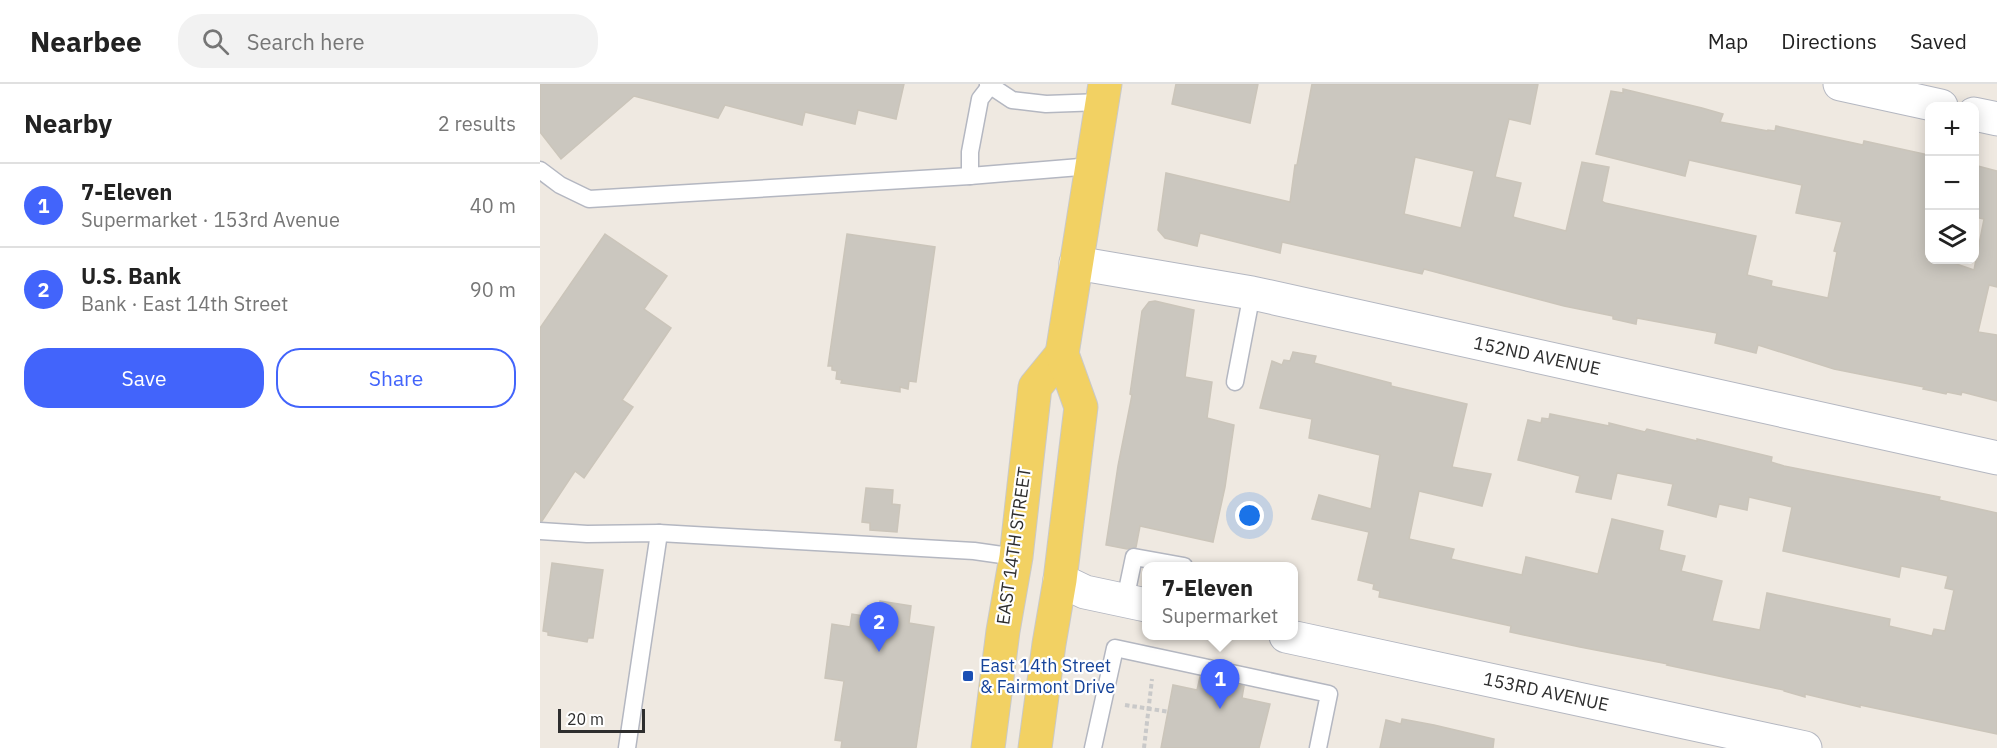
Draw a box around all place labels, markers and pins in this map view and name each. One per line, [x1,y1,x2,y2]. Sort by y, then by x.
pin: 2 [860,602,898,652]
place label: East 14th Street & Fairmont Drive [980,654,1115,698]
pin: 1 [1200,660,1240,709]
marker: East 14th Street & Fairmont Drive [961,669,975,683]

